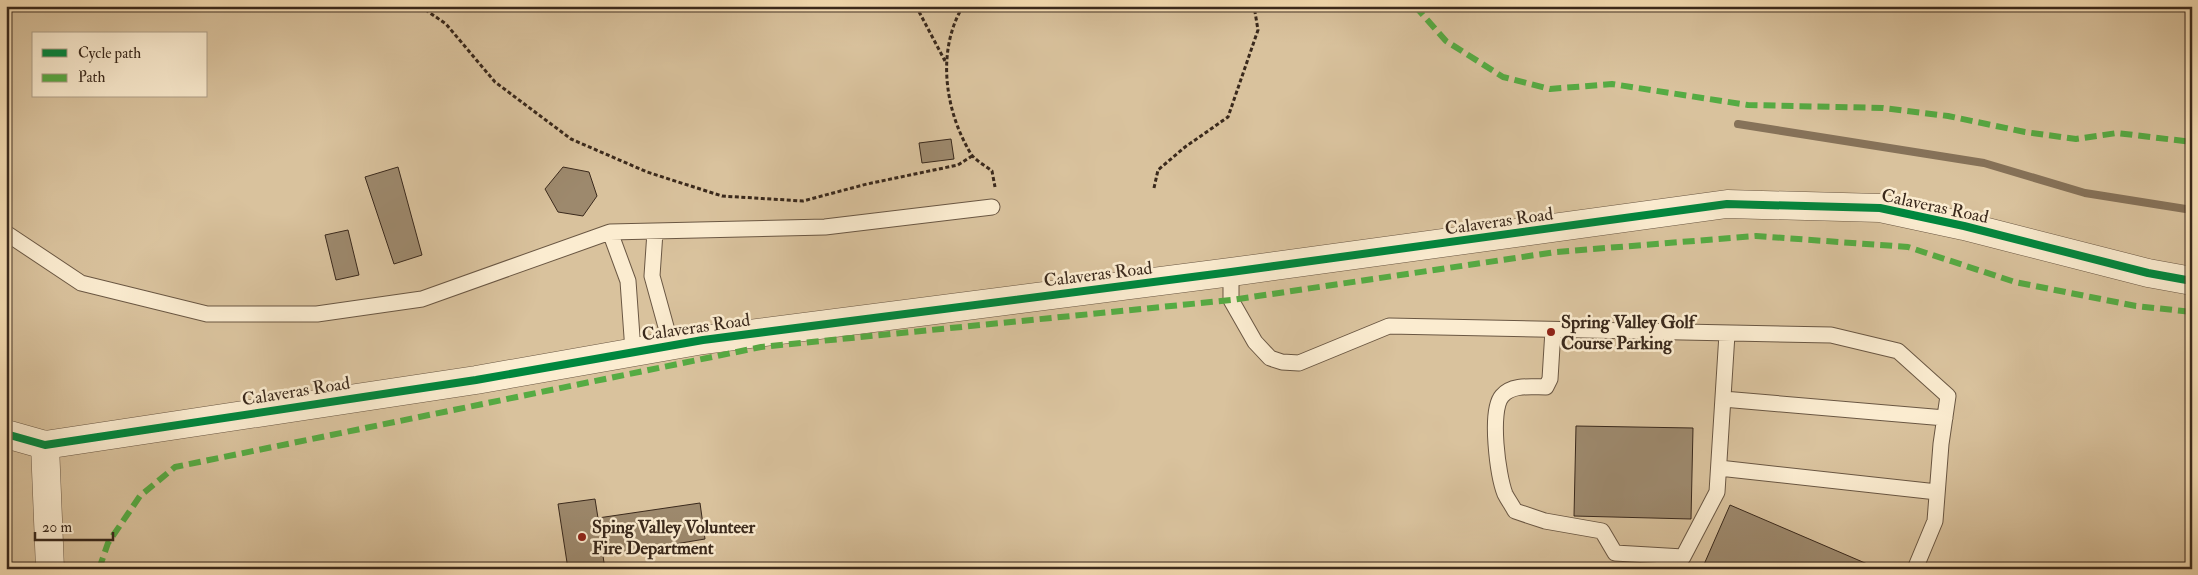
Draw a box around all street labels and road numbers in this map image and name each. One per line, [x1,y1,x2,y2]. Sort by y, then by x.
street label: Calaveras Road [1879,184,1991,229]
street label: Calaveras Road [1443,202,1555,240]
street label: Calaveras Road [1043,256,1154,293]
street label: Calaveras Road [640,308,752,346]
street label: Calaveras Road [240,372,352,411]

